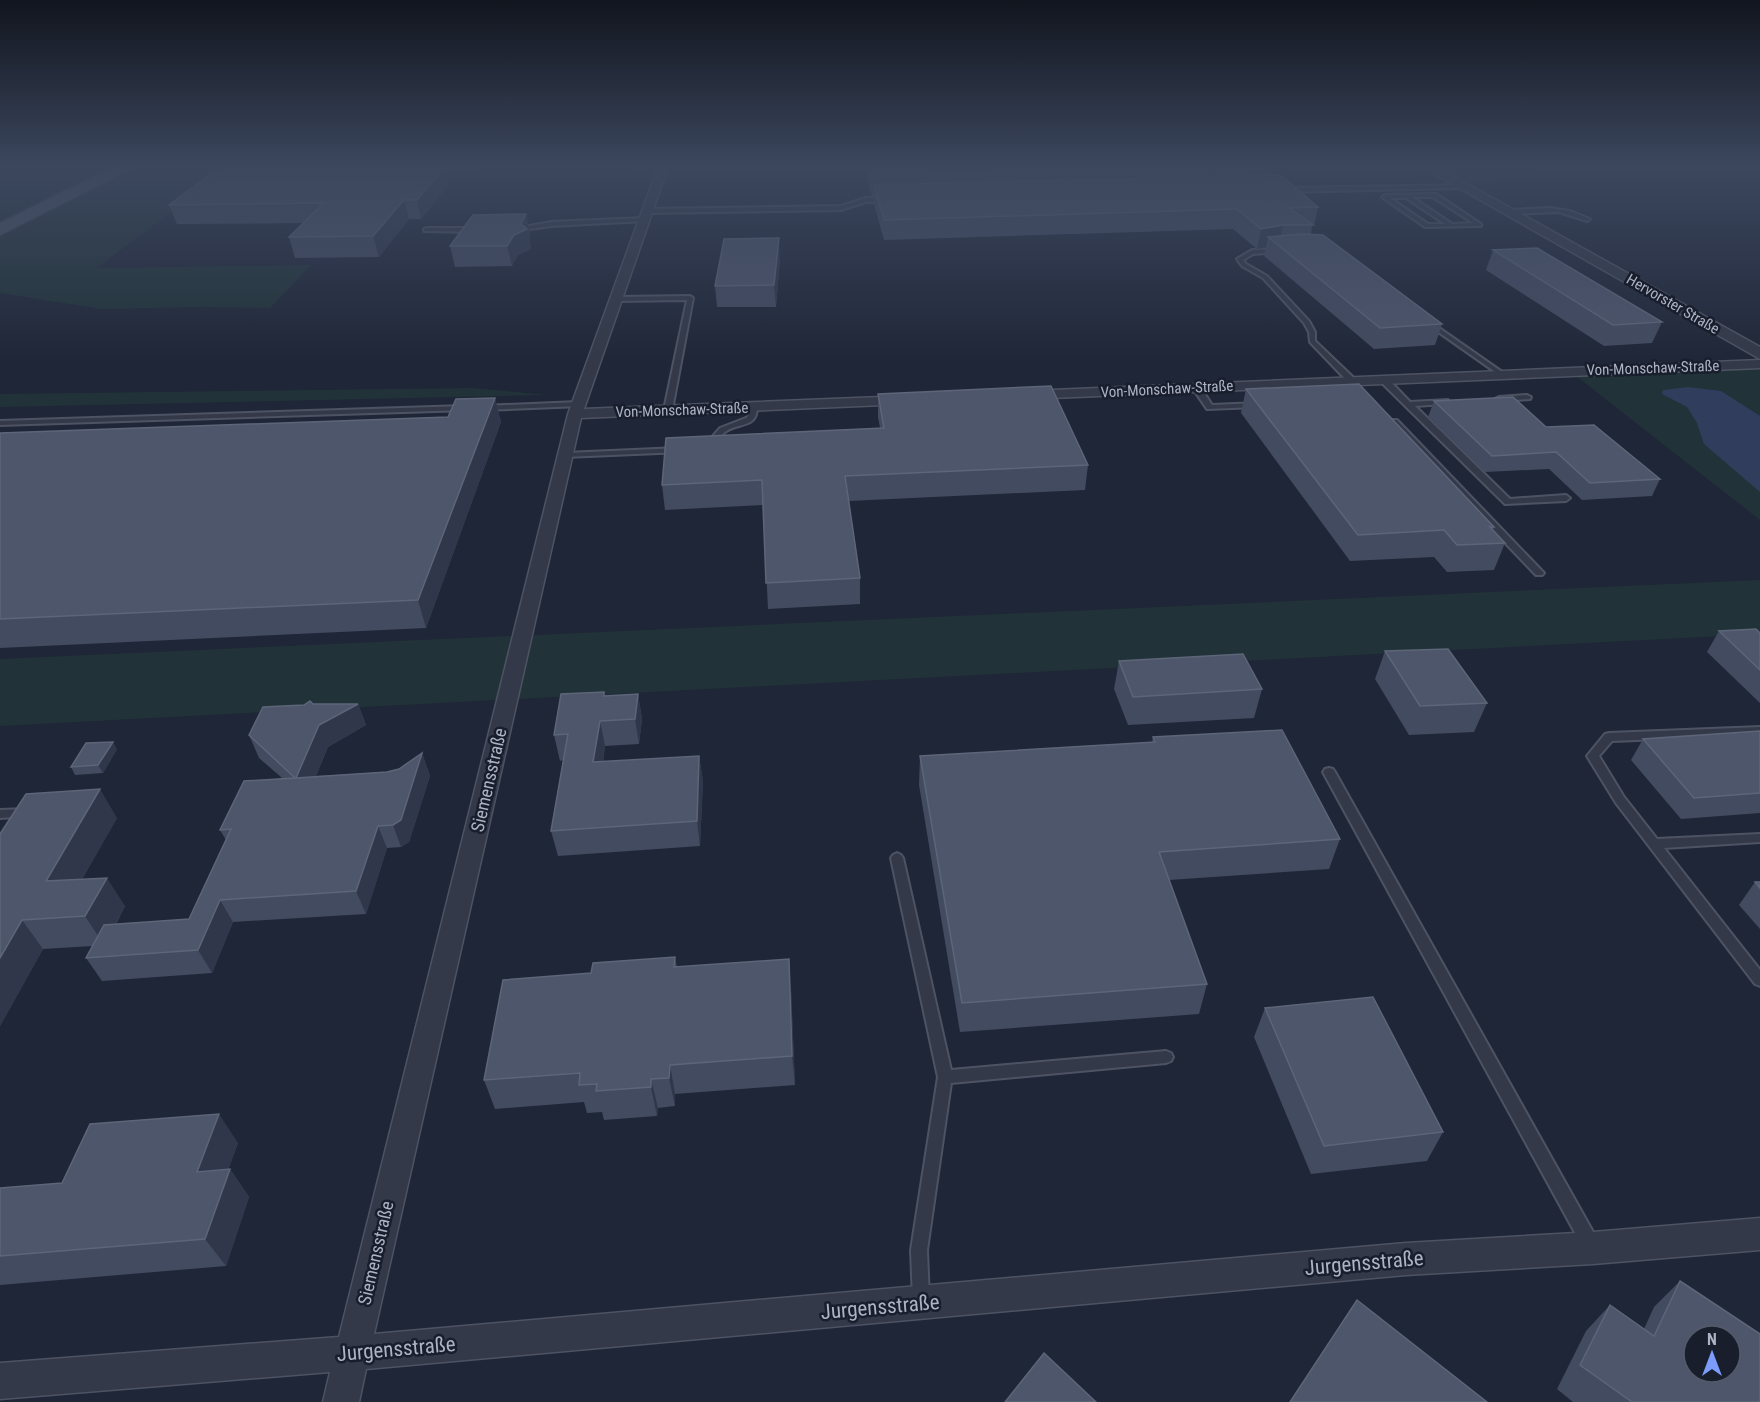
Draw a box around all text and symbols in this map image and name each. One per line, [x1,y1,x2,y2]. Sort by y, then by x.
street label: Hervorster Straße [1623,270,1723,338]
street label: Von-Monschaw-Straße [1586,357,1720,379]
street label: Von-Monschaw-Straße [1100,377,1234,401]
street label: Von-Monschaw-Straße [615,399,749,421]
street label: Siemensstraße [466,726,511,834]
street label: Siemensstraße [353,1199,398,1307]
street label: Jurgensstraße [1304,1246,1425,1280]
street label: Jurgensstraße [820,1290,941,1324]
north arrow [1682,1324,1742,1384]
text: N [1707,1330,1717,1349]
street label: Jurgensstraße [336,1332,457,1366]

